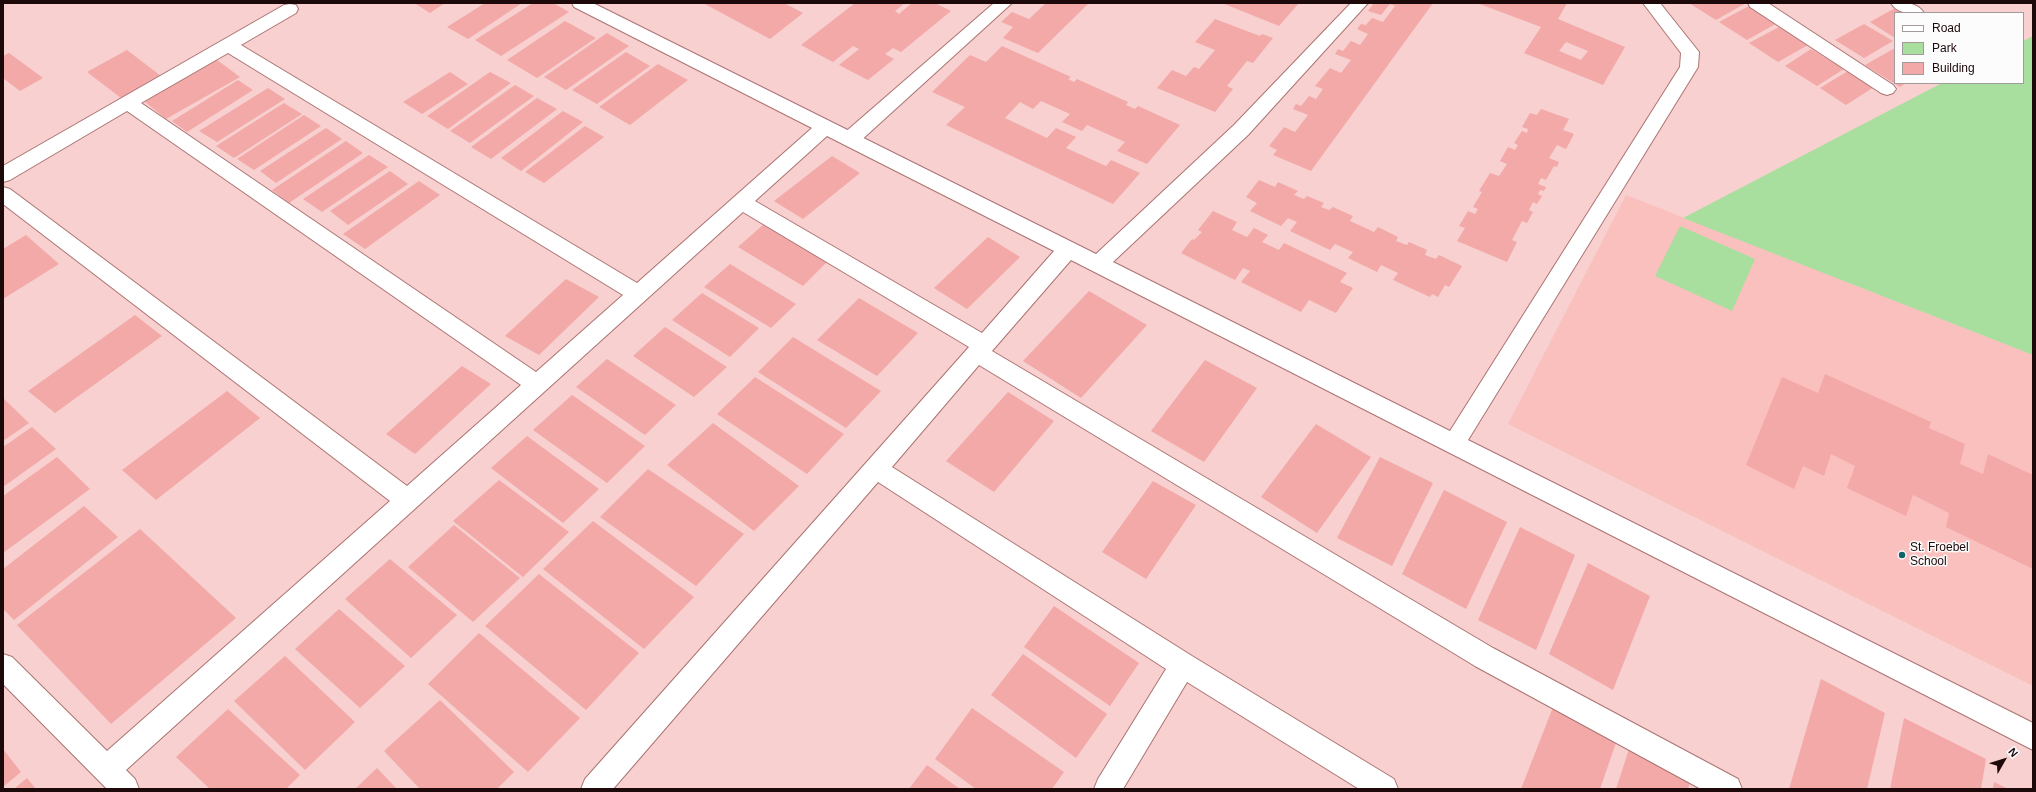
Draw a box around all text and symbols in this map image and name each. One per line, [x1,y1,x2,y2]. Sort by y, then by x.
legend [1894,12,2024,84]
text: Road [1932,21,1961,35]
text: Park [1932,41,1957,55]
text: Building [1932,61,1975,75]
place label: St. Froebel School [1910,541,1969,569]
marker: St. Froebel School [1897,550,1907,560]
north arrow [1984,740,2024,780]
text: N [2006,746,2020,759]

